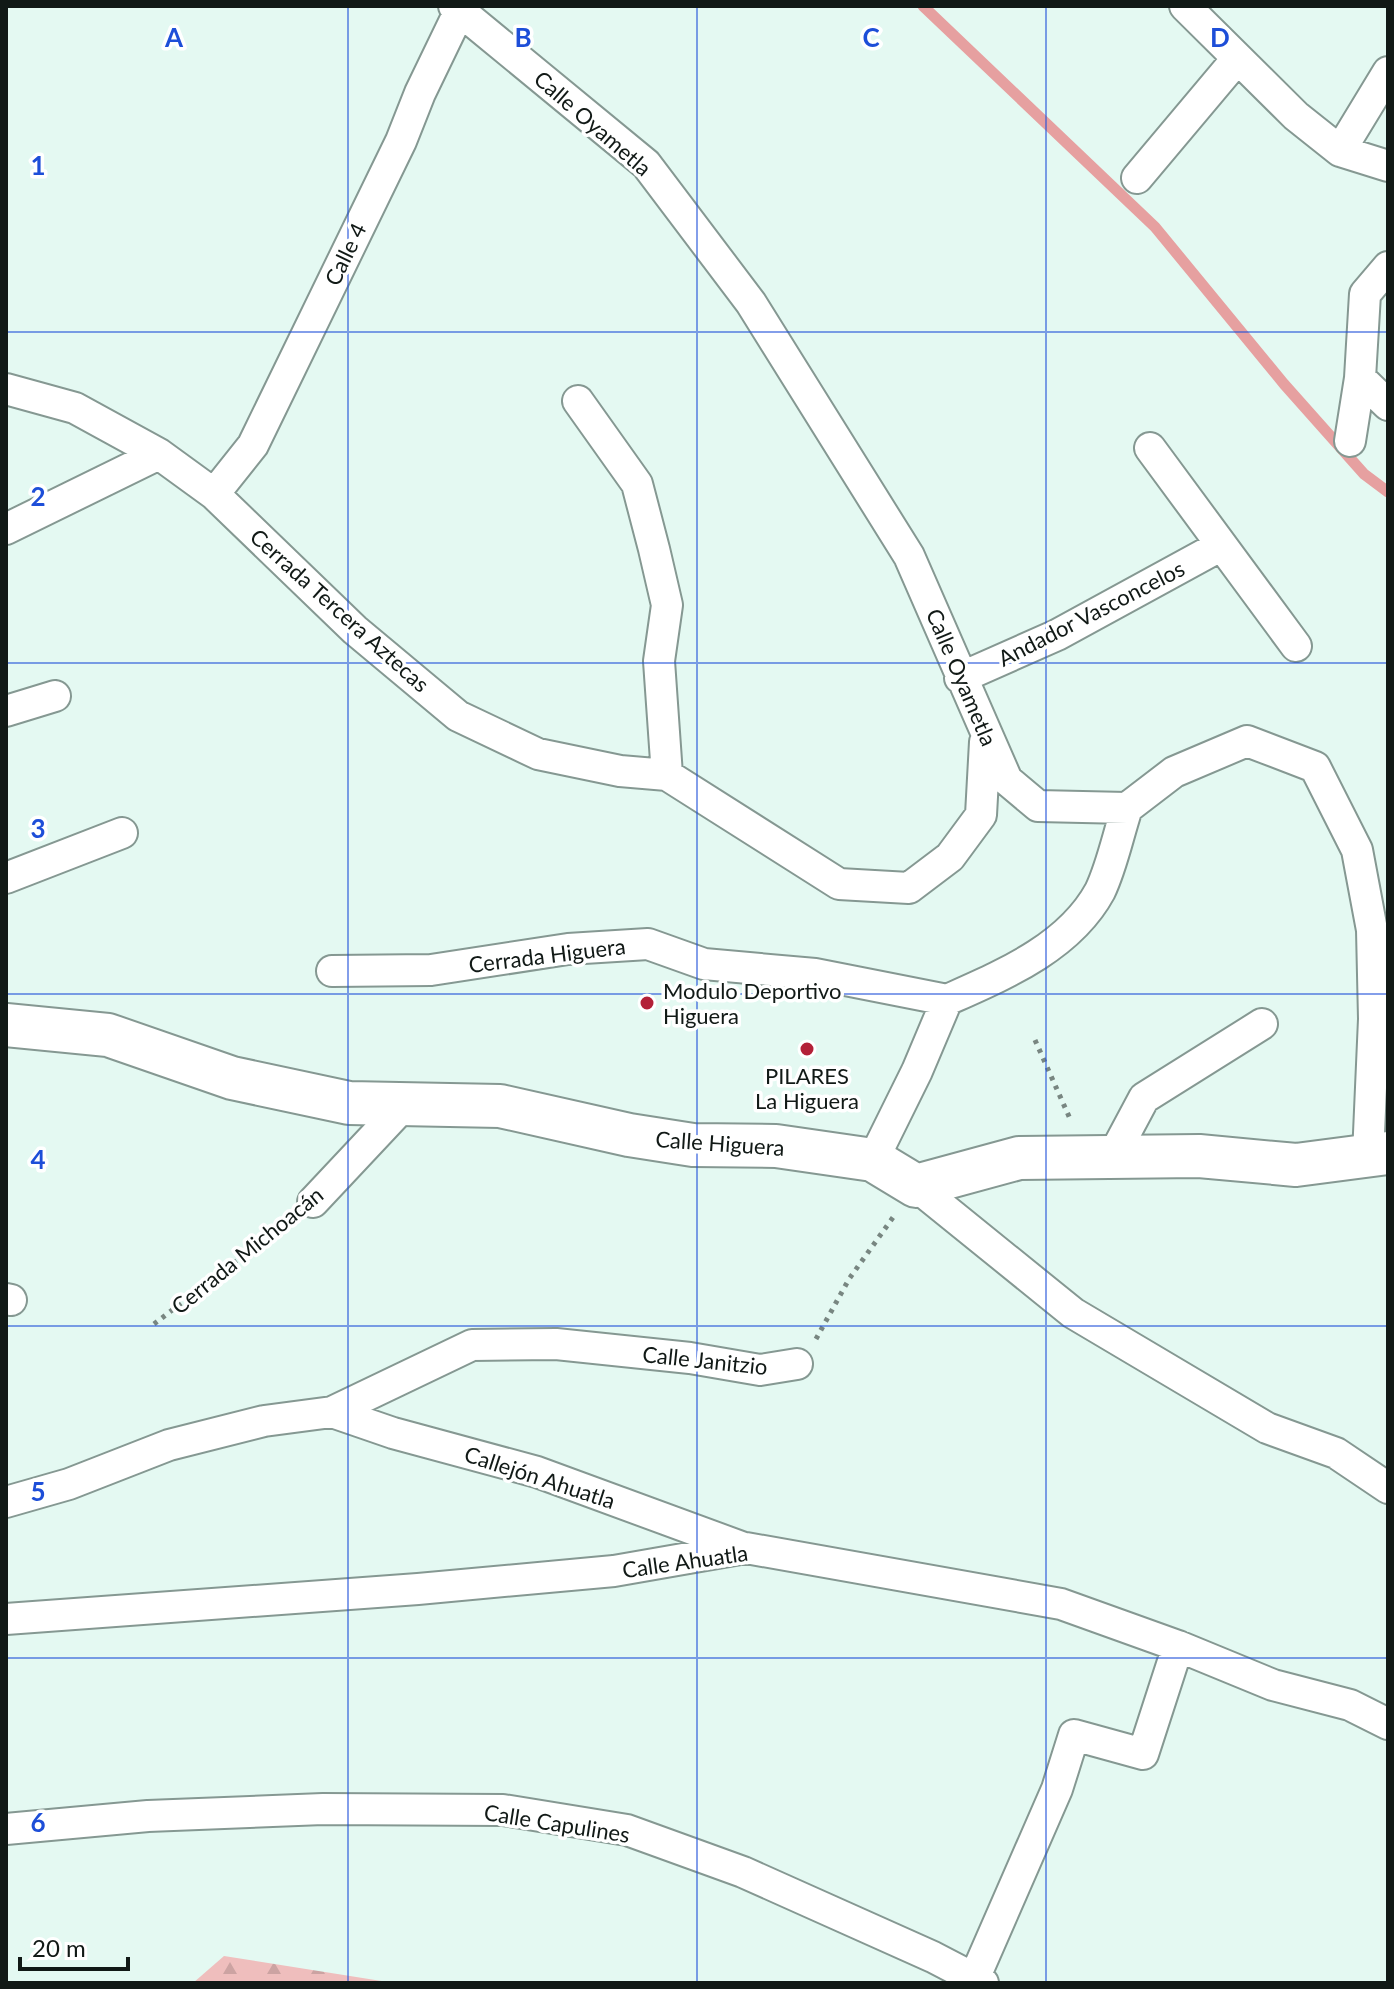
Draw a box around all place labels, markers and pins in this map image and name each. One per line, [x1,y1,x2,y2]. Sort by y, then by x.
place label: Modulo Deportivo Higuera [663,977,842,1029]
marker: Modulo Deportivo Higuera [638,994,656,1012]
marker: PILARES La Higuera [798,1040,816,1058]
place label: PILARES La Higuera [755,1062,859,1114]

